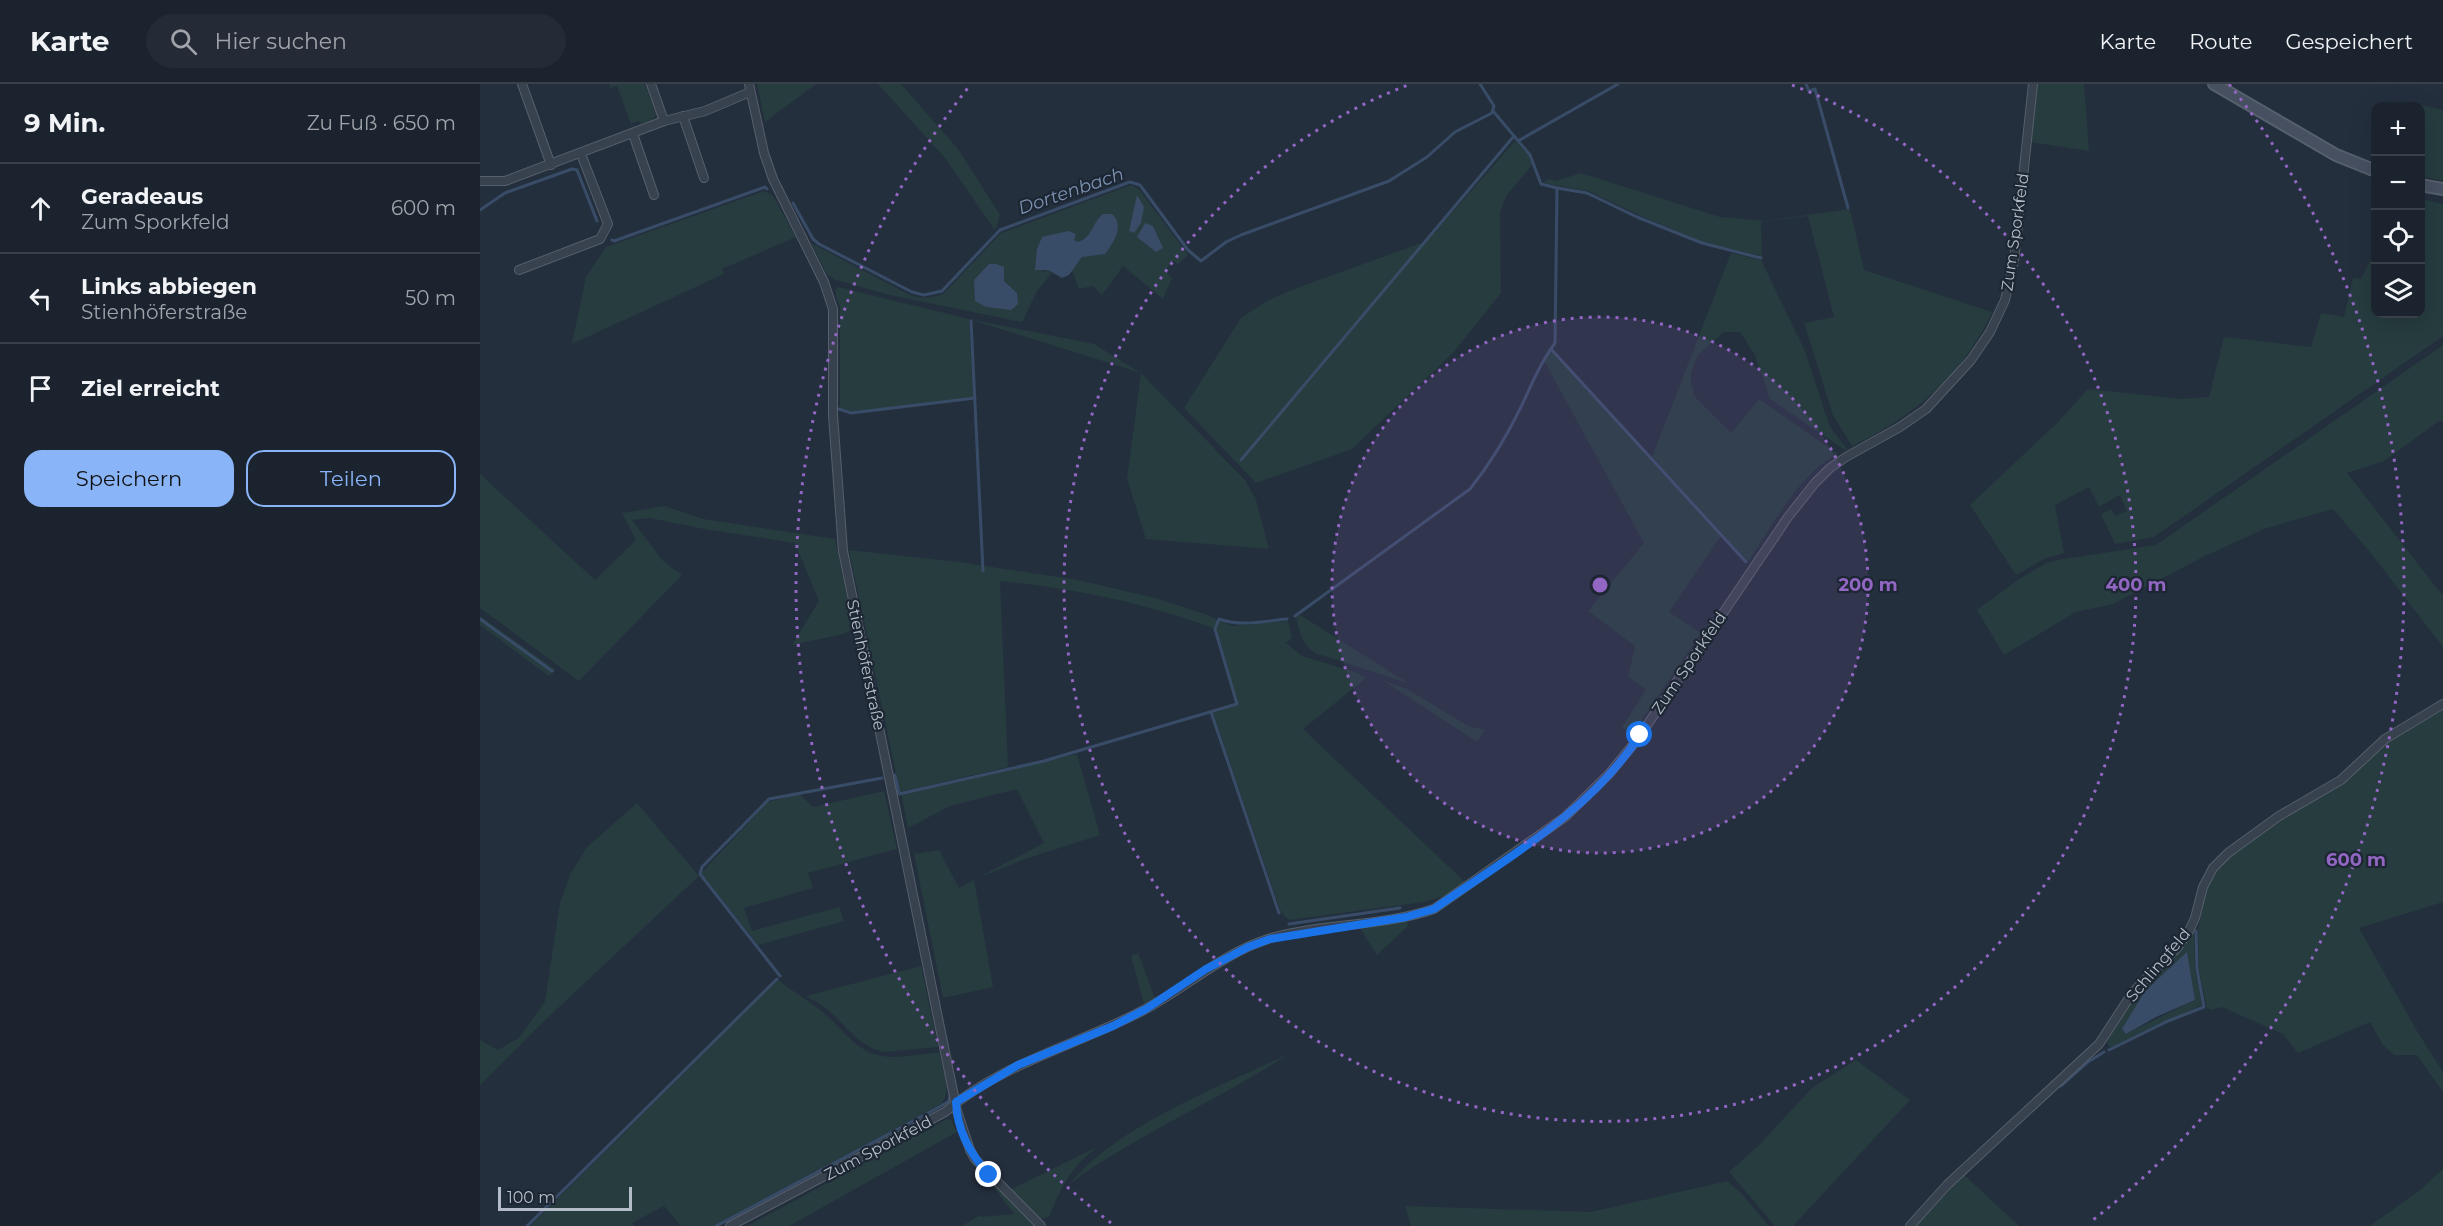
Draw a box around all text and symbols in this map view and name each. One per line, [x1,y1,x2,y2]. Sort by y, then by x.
search box [146,14,566,68]
text: Karte [30,24,110,58]
icon: search [167,25,200,58]
text: Hier suchen [215,28,347,55]
text: Karte [2100,29,2156,54]
text: Route [2189,29,2252,54]
text: Gespeichert [2285,29,2413,54]
map controls [2371,102,2425,318]
button: + [2371,102,2425,156]
text: 9 Min. [24,107,105,139]
text: Zu Fuß · 650 m [307,111,456,135]
button: − [2371,156,2425,210]
water label: Dortenbach [1015,163,1127,219]
street label: Zum Sporkfeld [1997,172,2033,292]
text: Geradeaus [81,183,203,210]
icon: ahead [24,192,57,225]
text: 600 m [391,196,456,220]
text: Zum Sporkfeld [81,210,230,234]
button: locate [2371,210,2425,264]
button: layers [2371,264,2425,318]
text: Links abbiegen [81,273,257,300]
icon: left [24,282,57,315]
text: 50 m [405,286,456,310]
text: Stienhöferstraße [81,300,247,324]
icon: arrive [24,372,57,405]
text: Ziel erreicht [81,375,220,402]
button: Speichern [24,450,234,507]
button: Teilen [246,450,456,507]
text: 200 m [1838,574,1898,596]
text: 400 m [2106,574,2166,596]
centre of rings [1590,575,1610,595]
street label: Stienhöferstraße [843,598,889,732]
street label: Zum Sporkfeld [1648,608,1730,718]
route start [1626,721,1652,747]
text: 600 m [2326,849,2386,871]
street label: Schlingfeld [2122,924,2194,1006]
street label: Zum Sporkfeld [821,1112,935,1184]
route end [975,1161,1001,1187]
scale bar [498,1184,632,1212]
text: 100 m [507,1188,555,1207]

